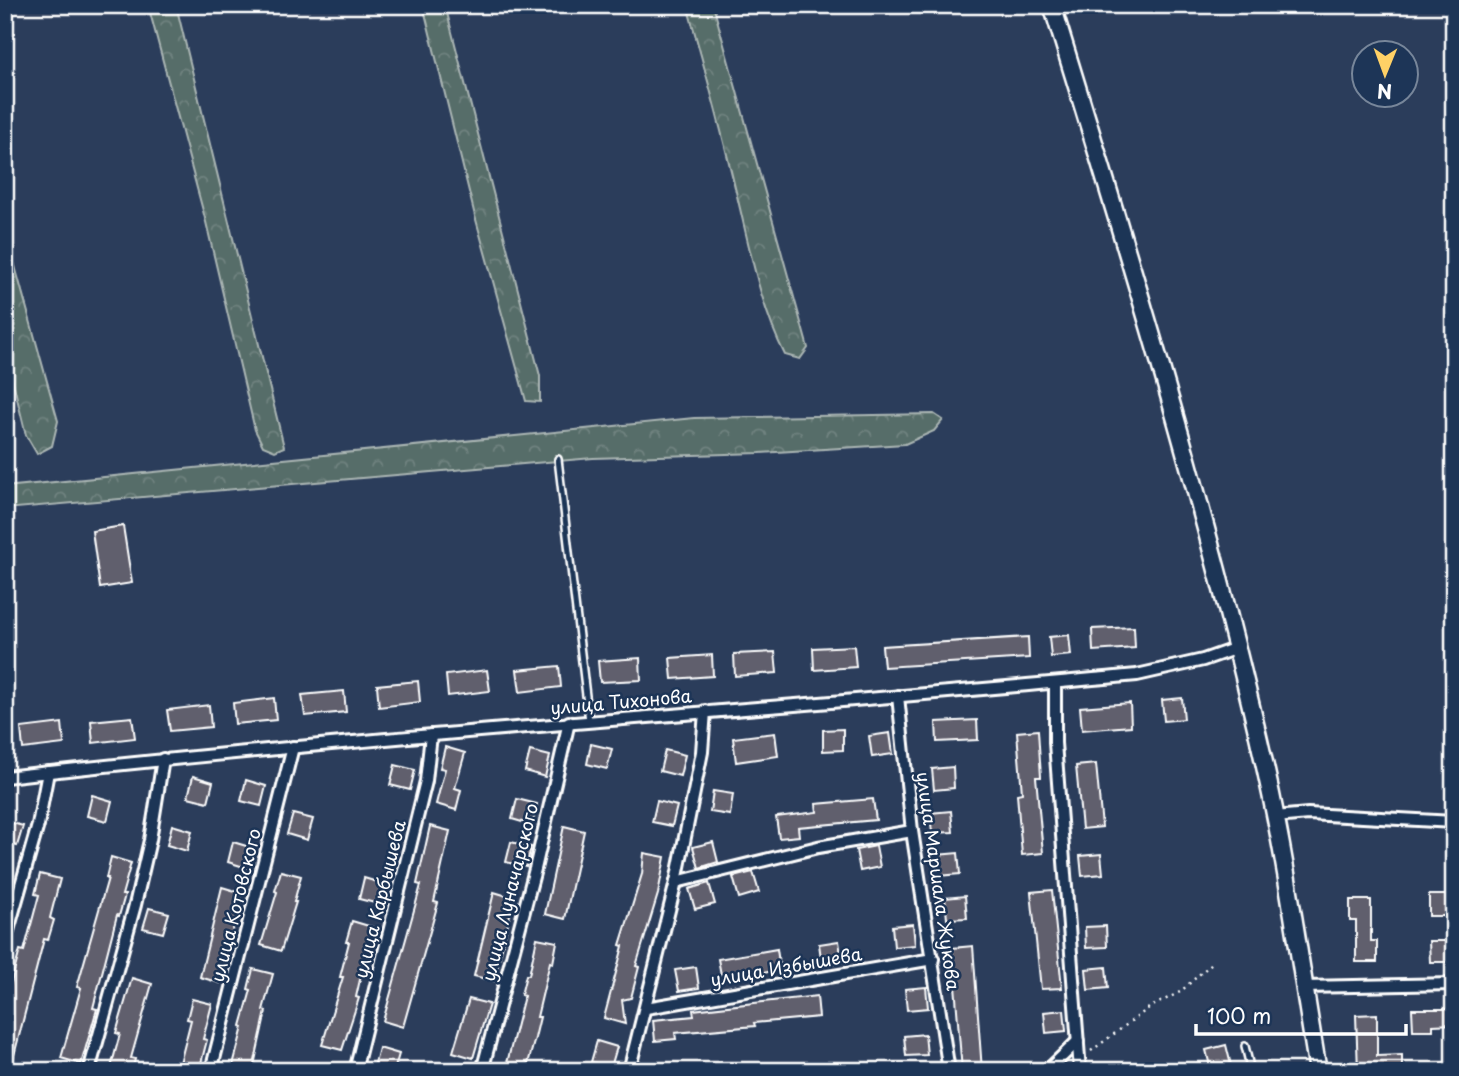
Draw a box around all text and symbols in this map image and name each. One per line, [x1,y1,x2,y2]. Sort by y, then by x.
north arrow [1350,38,1420,108]
text: N [1377,78,1392,106]
street label: улица Тихонова [549,681,694,721]
street label: улица Маршала Жукова [910,770,968,993]
street label: улица Луначарского [474,800,544,984]
street label: улица Карбышева [346,816,412,981]
street label: улица Котовского [203,825,267,985]
street label: улица Избышева [708,939,865,993]
scale bar [1196,992,1406,1036]
text: 100 m [1207,999,1271,1031]

